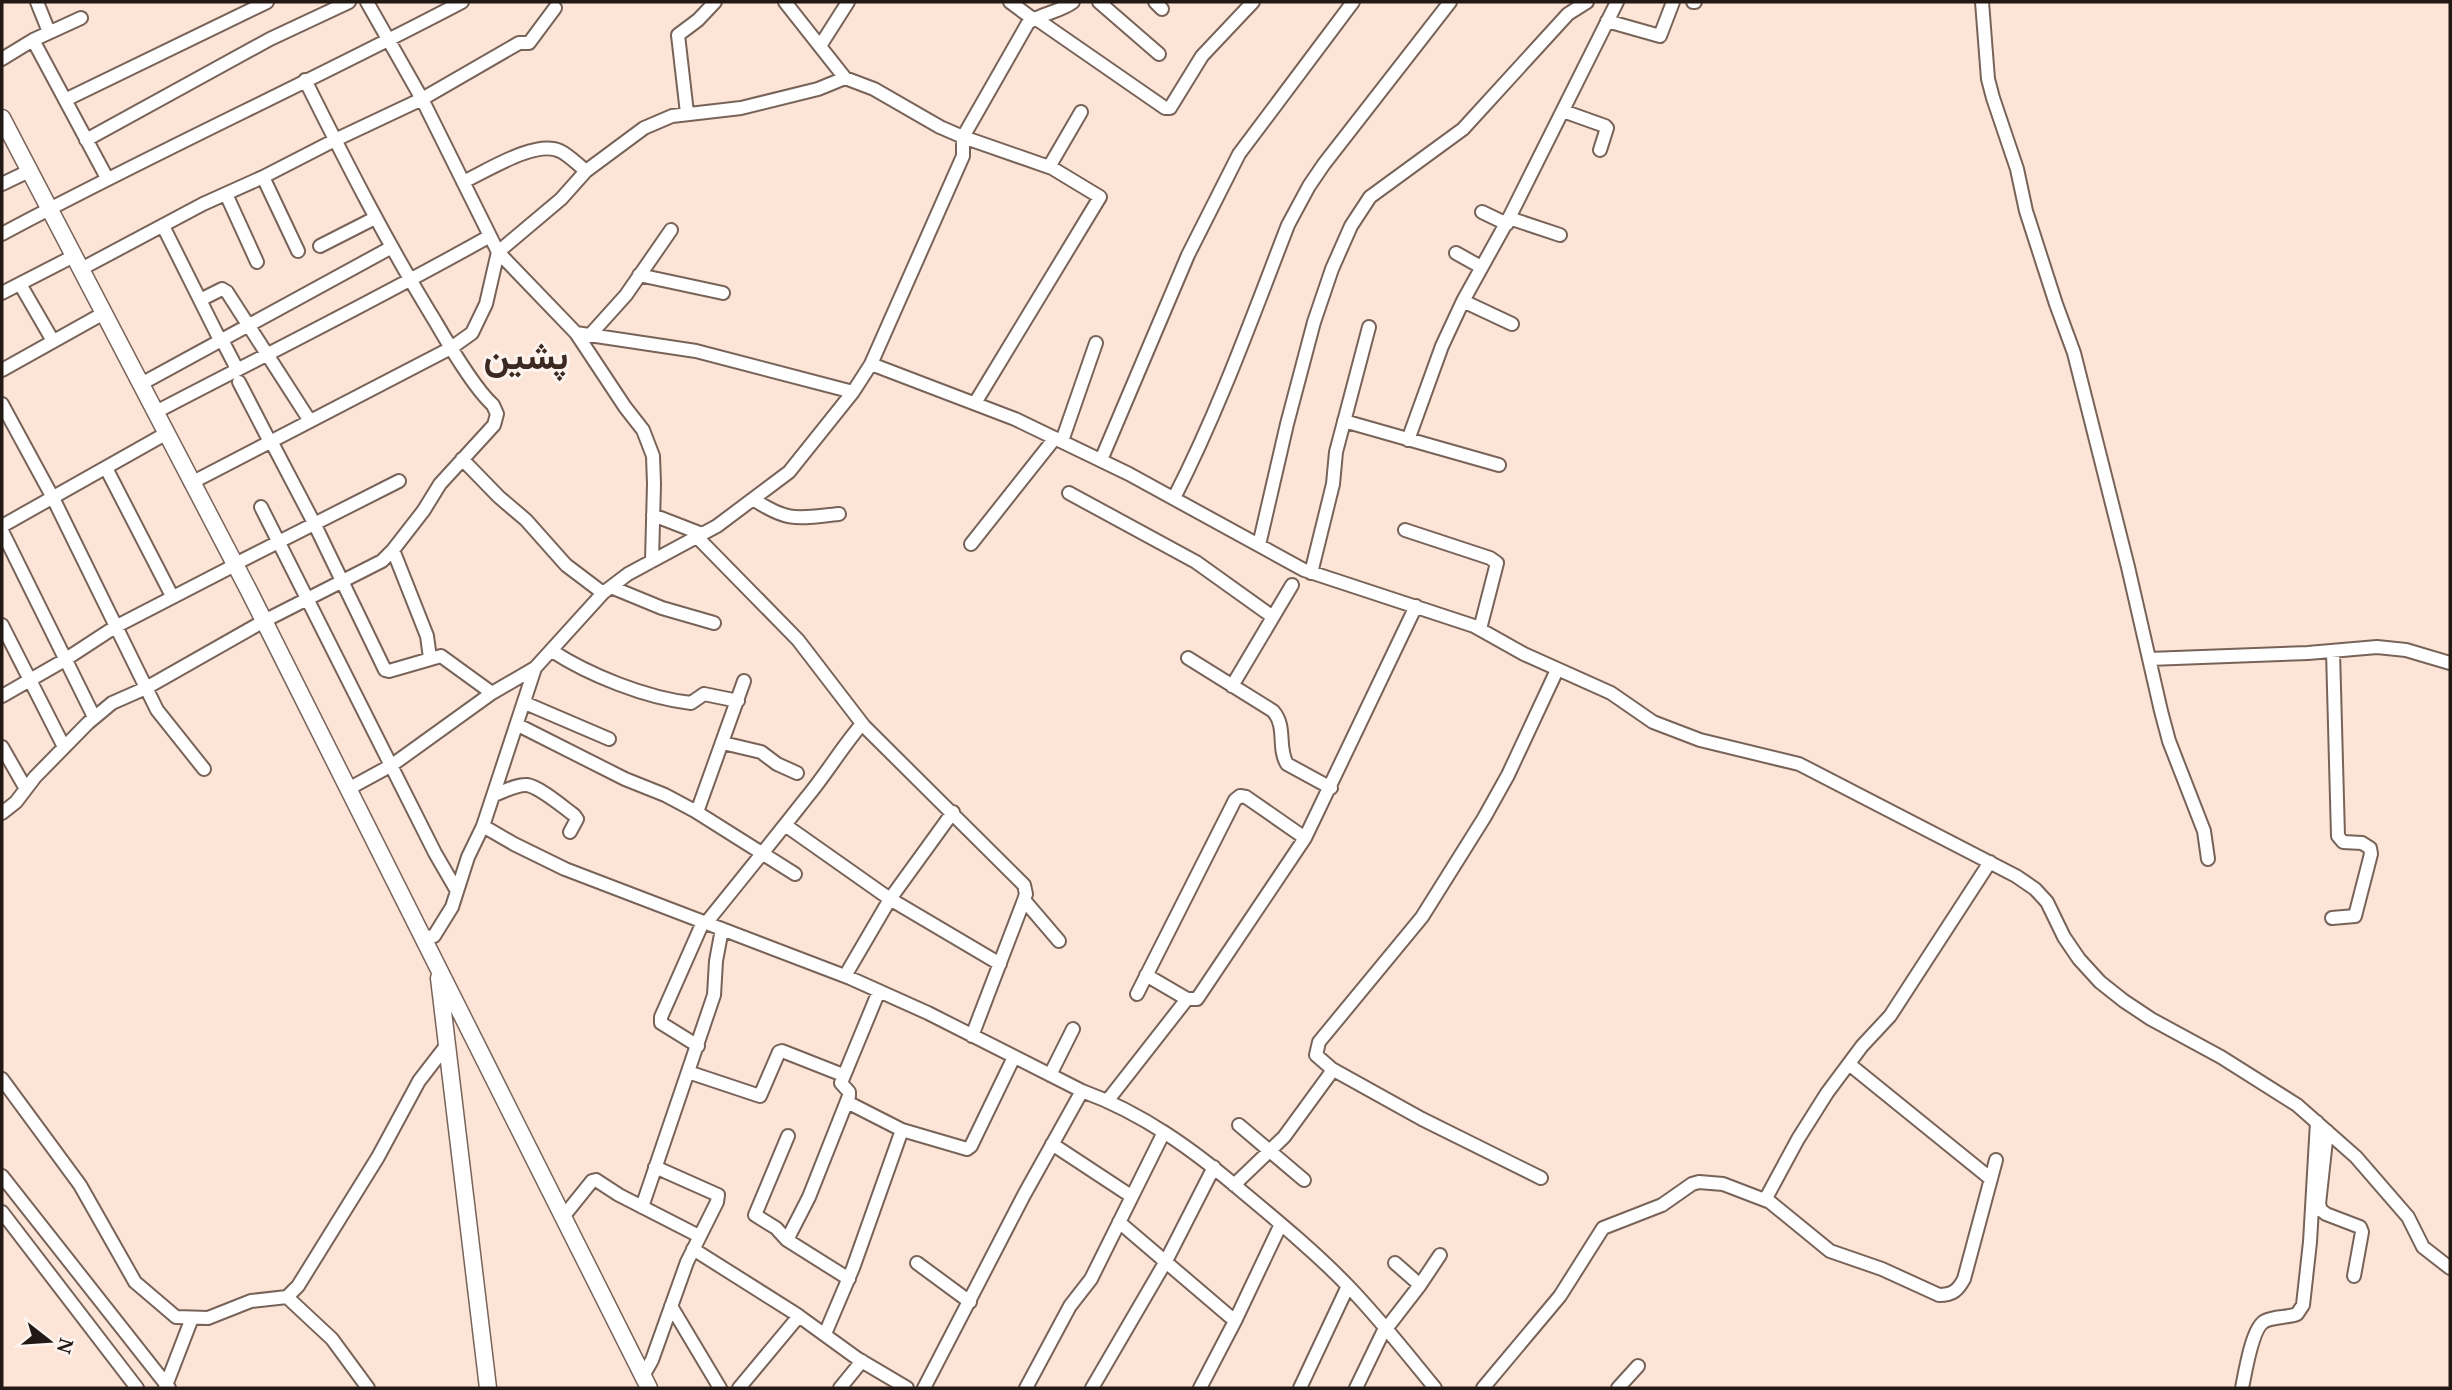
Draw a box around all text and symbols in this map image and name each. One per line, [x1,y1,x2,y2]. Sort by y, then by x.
district label: پشین [484,329,568,382]
north arrow [14,1306,84,1376]
text: N [51,1335,80,1357]

